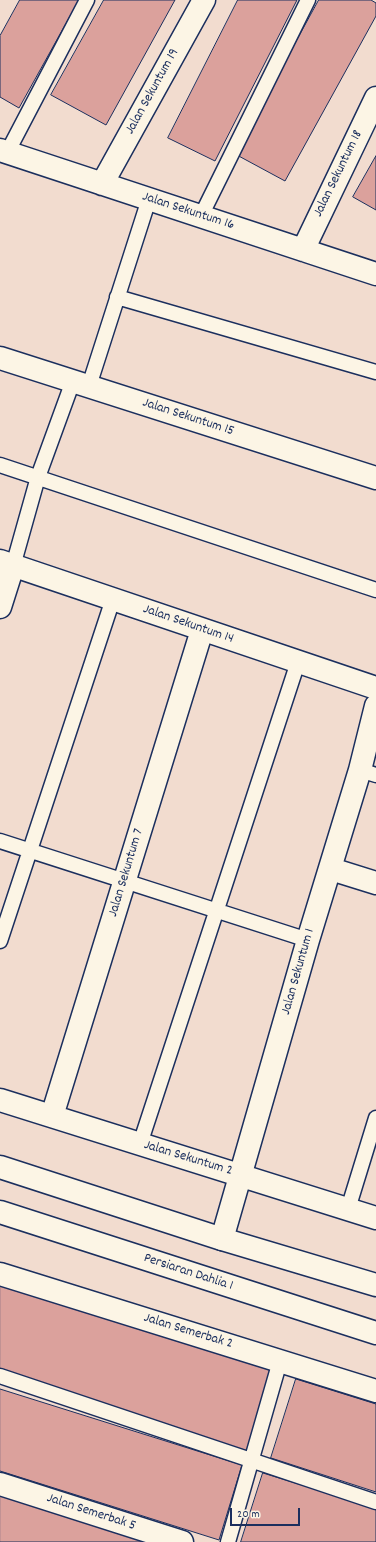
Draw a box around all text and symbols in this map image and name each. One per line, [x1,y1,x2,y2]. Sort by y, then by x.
street label: Jalan Sekuntum 19 [123,46,183,138]
street label: Jalan Sekuntum 18 [311,128,367,220]
street label: Jalan Sekuntum 16 [140,189,236,235]
street label: Jalan Sekuntum 15 [140,395,236,441]
street label: Jalan Sekuntum 14 [140,602,236,648]
street label: Jalan Sekuntum 7 [106,827,148,919]
street label: Jalan Sekuntum 1 [279,927,319,1017]
street label: Jalan Sekuntum 2 [142,1138,234,1180]
street label: Persiaran Dahlia 1 [141,1251,235,1295]
street label: Jalan Semerbak 2 [141,1310,235,1354]
street label: Jalan Semerbak 5 [44,1491,138,1535]
scale bar [232,1500,302,1526]
text: 20 m [237,1506,260,1523]

